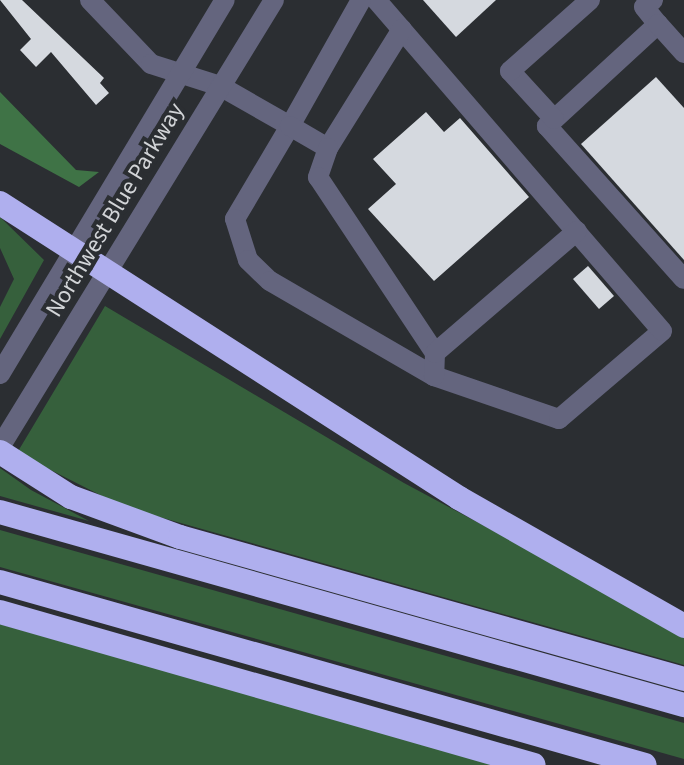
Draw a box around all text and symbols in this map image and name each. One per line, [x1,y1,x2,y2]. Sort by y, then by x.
street label: Northwest Blue Parkway [40,98,190,322]

